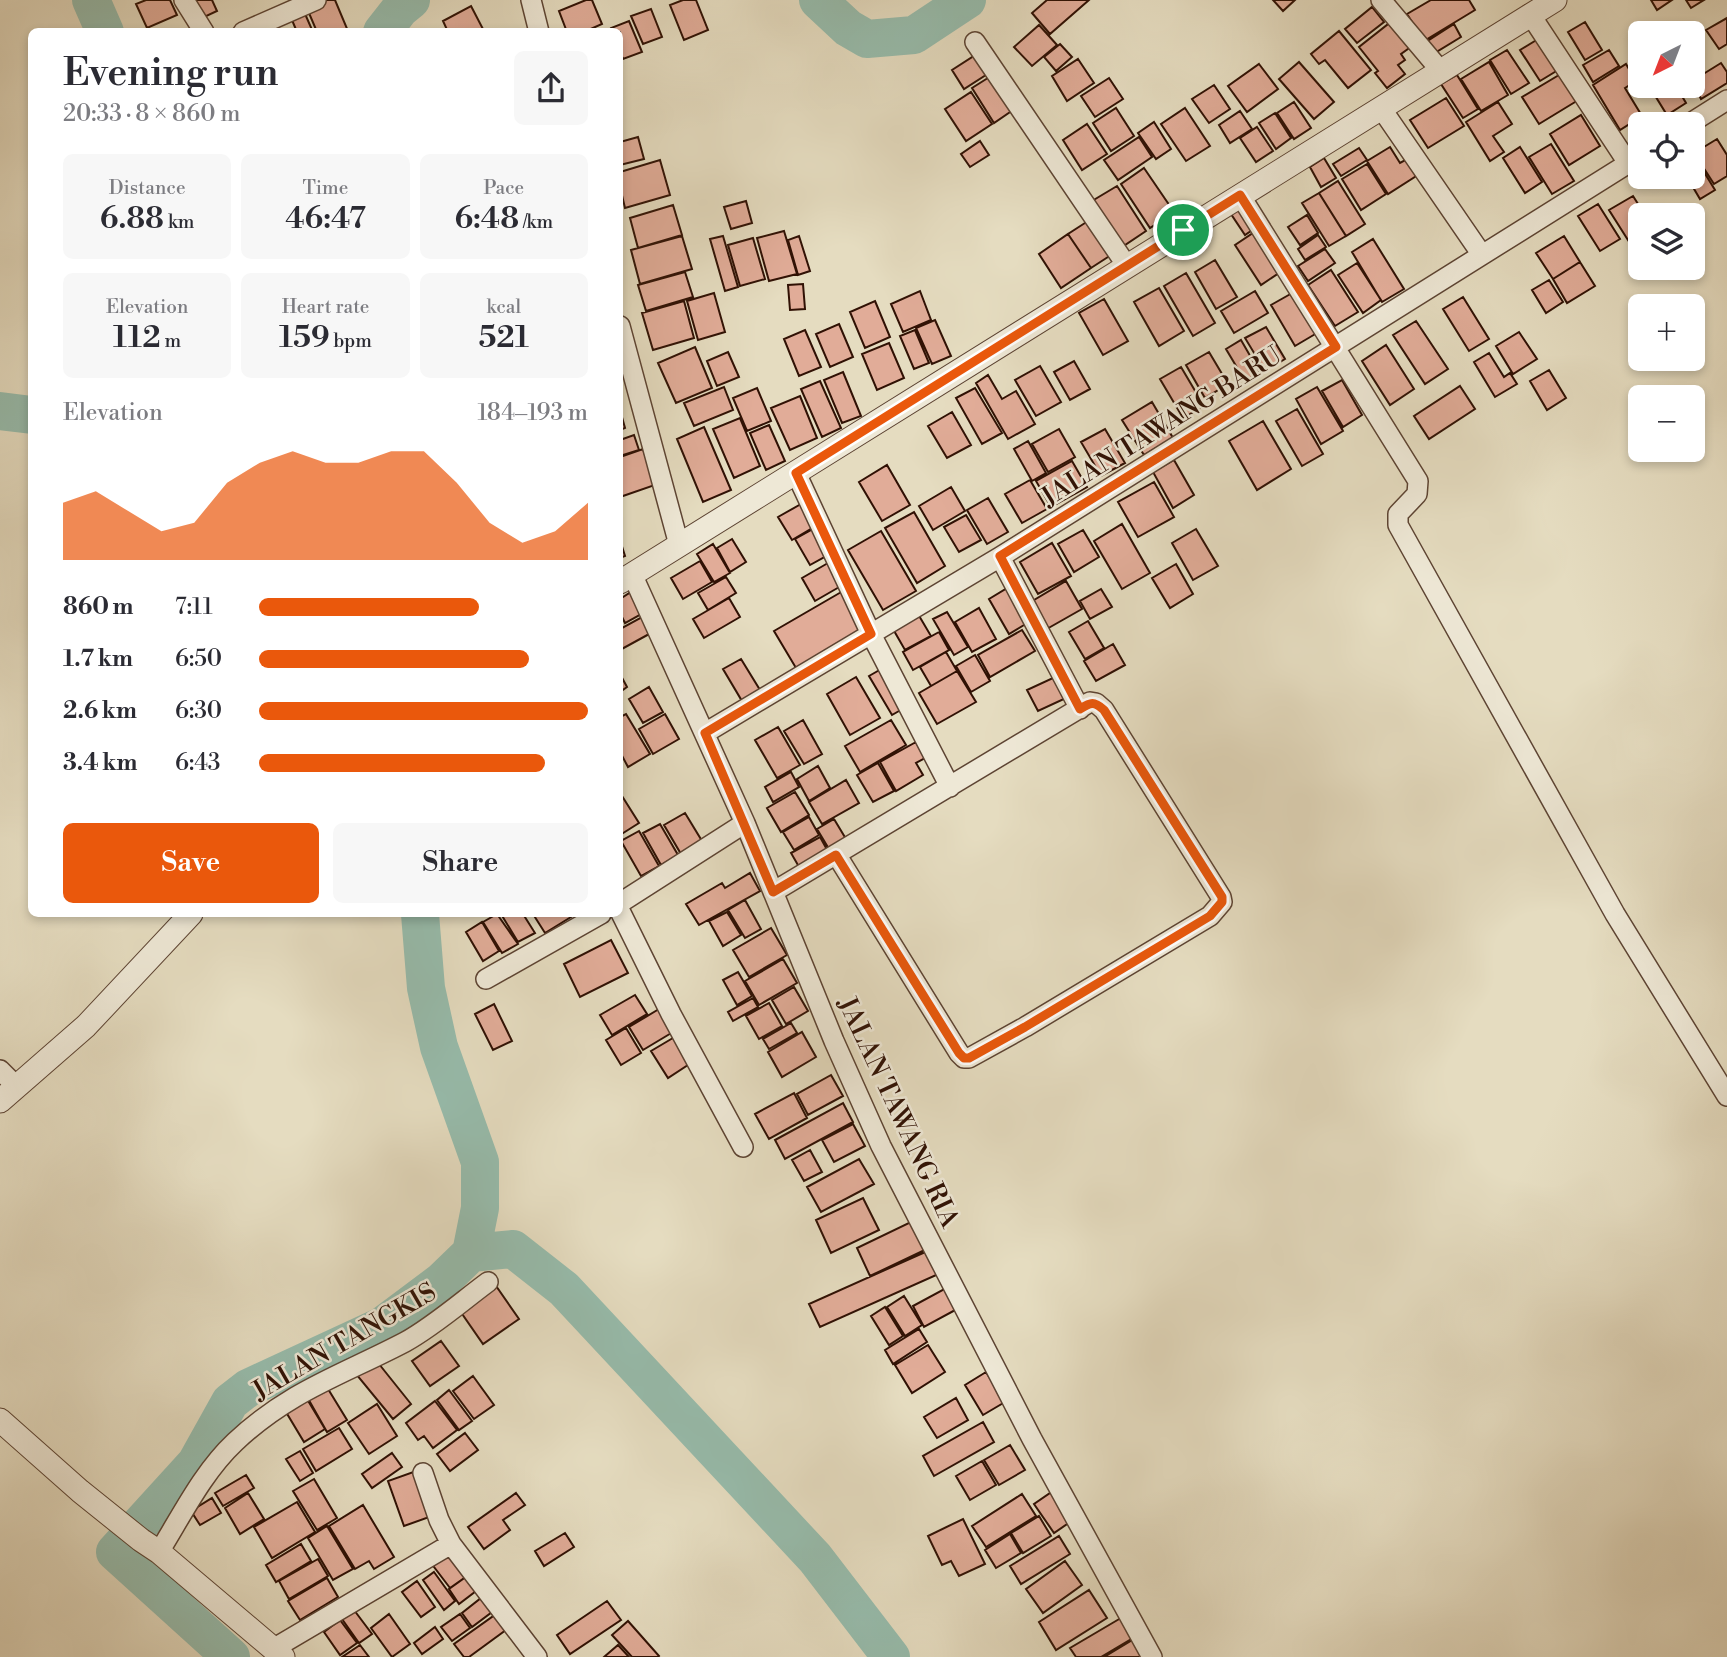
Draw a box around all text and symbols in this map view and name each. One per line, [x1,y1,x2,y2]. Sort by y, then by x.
north arrow [1628,21,1704,98]
map controls [1628,21,1705,462]
text: Evening run [63,50,278,97]
button: share [514,51,588,125]
text: 20:33 · 8 × 860 m [63,100,240,128]
button: locate [1628,112,1705,189]
text: Distance [109,176,186,200]
text: Time [303,176,348,200]
text: Pace [483,176,524,200]
text: 6.88 [100,200,164,238]
text: 46:47 [285,200,366,238]
text: 6:48 [454,200,519,238]
pin [1153,200,1213,260]
button: layers [1628,203,1705,280]
text: km [164,210,194,234]
text: /km [519,210,553,234]
icon: arrive [1164,211,1202,249]
button: + [1628,294,1705,371]
text: Elevation [106,295,188,319]
text: Heart rate [282,295,369,319]
text: kcal [487,295,521,319]
text: 112 [113,319,161,357]
text: 159 [279,319,330,357]
text: 521 [479,319,529,357]
text: m [161,329,181,353]
text: bpm [330,329,372,353]
street label: JALAN TAWANG BARU [1035,340,1288,514]
button: − [1628,385,1705,462]
text: Elevation [63,399,163,427]
text: 184–193 m [477,399,588,427]
text: 860 m [63,593,133,621]
text: 7:11 [175,593,213,621]
text: 1.7 km [63,645,133,673]
text: 6:50 [175,645,222,673]
text: 2.6 km [63,697,137,725]
text: 6:30 [175,697,222,725]
text: 3.4 km [63,749,137,777]
text: 6:43 [175,749,221,777]
button: Save [63,823,319,903]
button: Share [333,823,588,903]
street label: JALAN TAWANG RIA [830,991,966,1234]
street label: JALAN TANGKIS [246,1276,442,1408]

